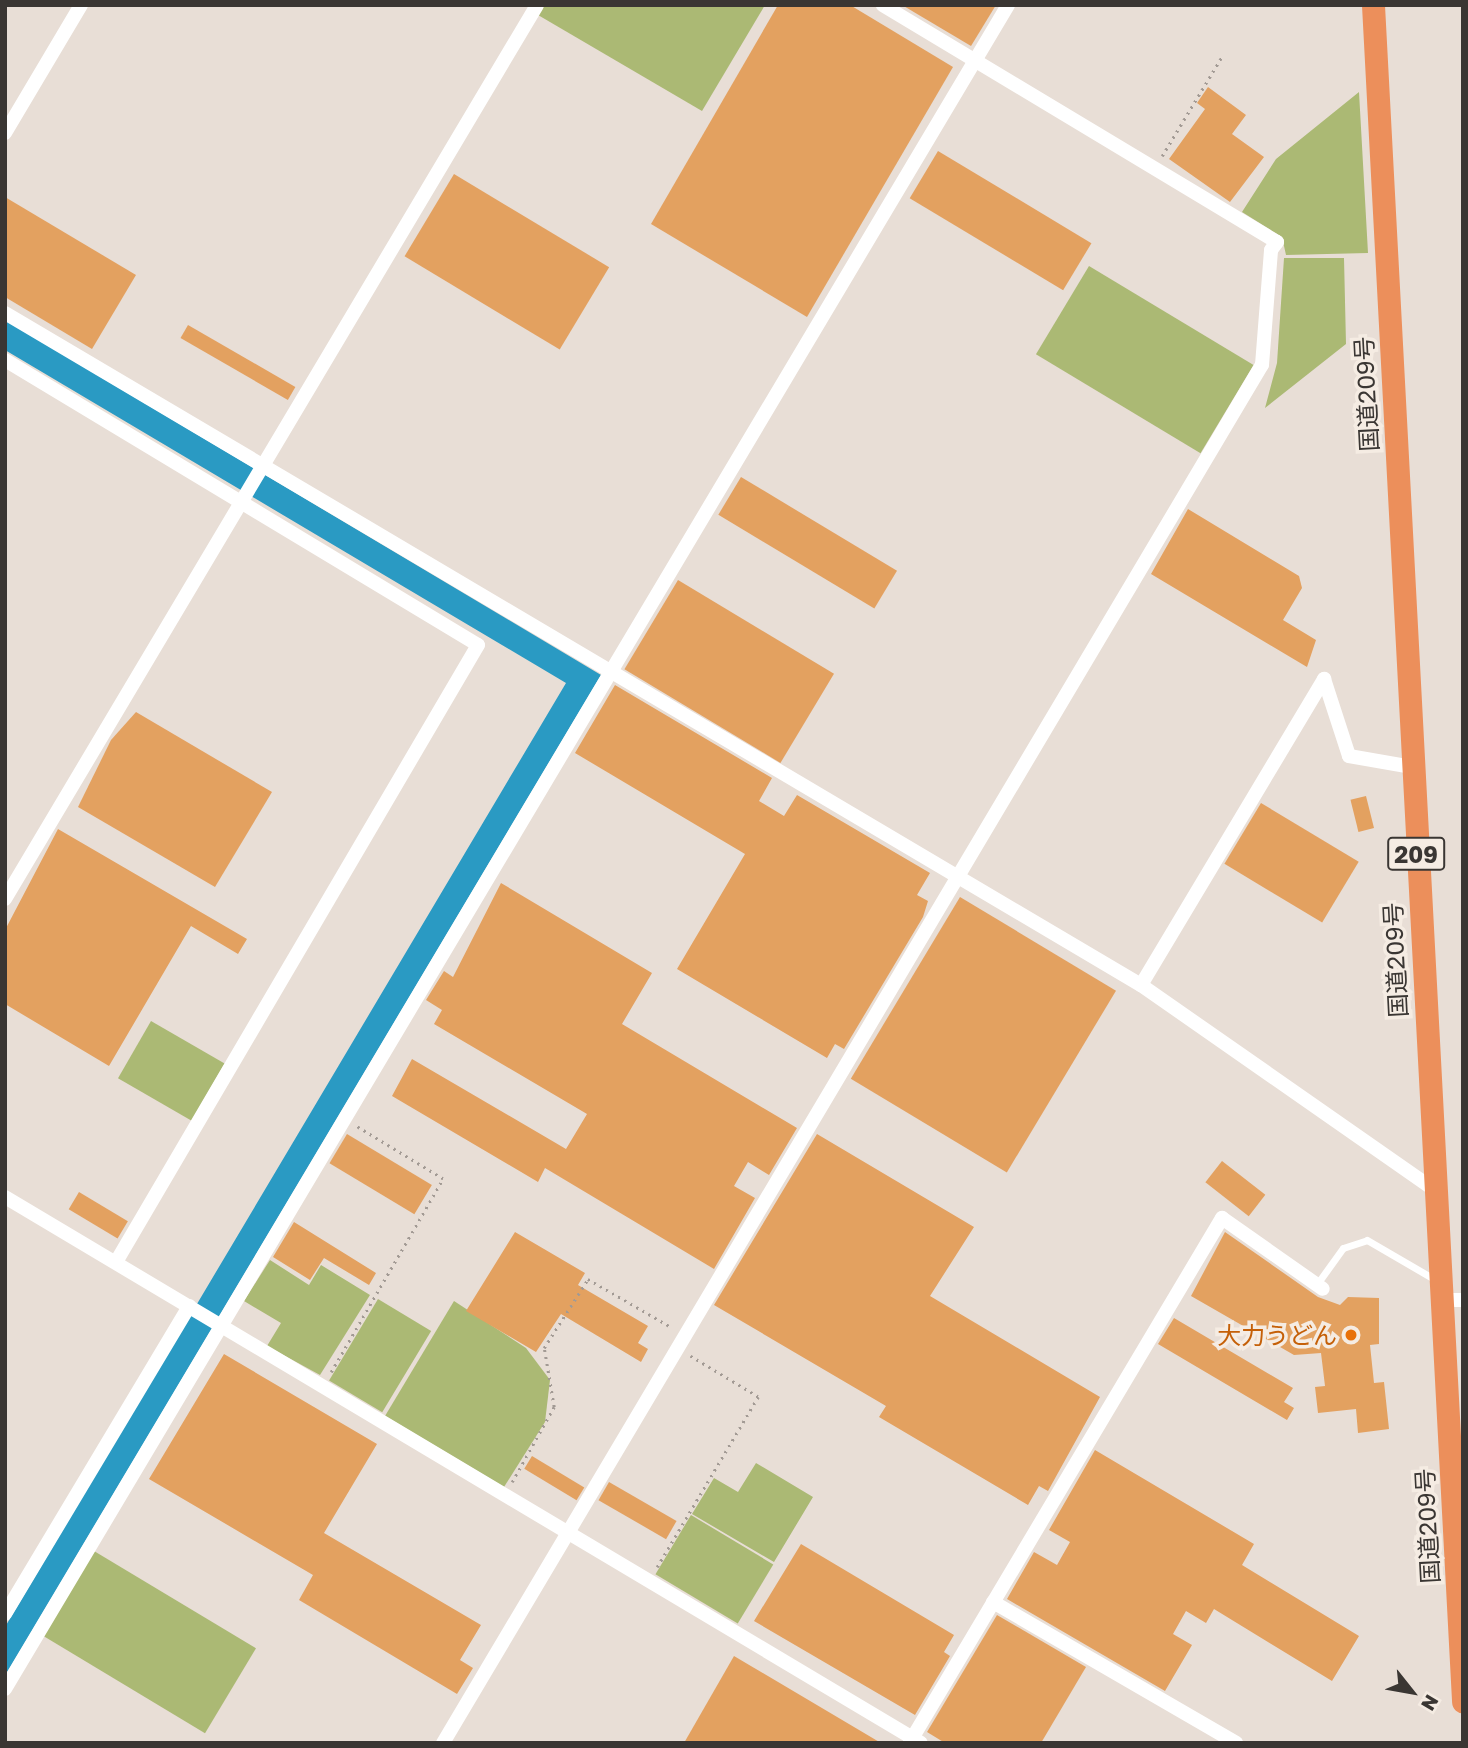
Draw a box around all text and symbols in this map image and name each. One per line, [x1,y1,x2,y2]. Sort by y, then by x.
street label: 国道209号 [1349,336,1383,452]
road number: 209 [1386,834,1446,874]
street label: 国道209号 [1378,902,1412,1018]
place label: 大力うどん [1217,1321,1337,1349]
marker: 大力うどん [1343,1327,1359,1343]
street label: 国道209号 [1410,1468,1444,1584]
north arrow [1377,1657,1447,1727]
text: N [1417,1691,1444,1715]

